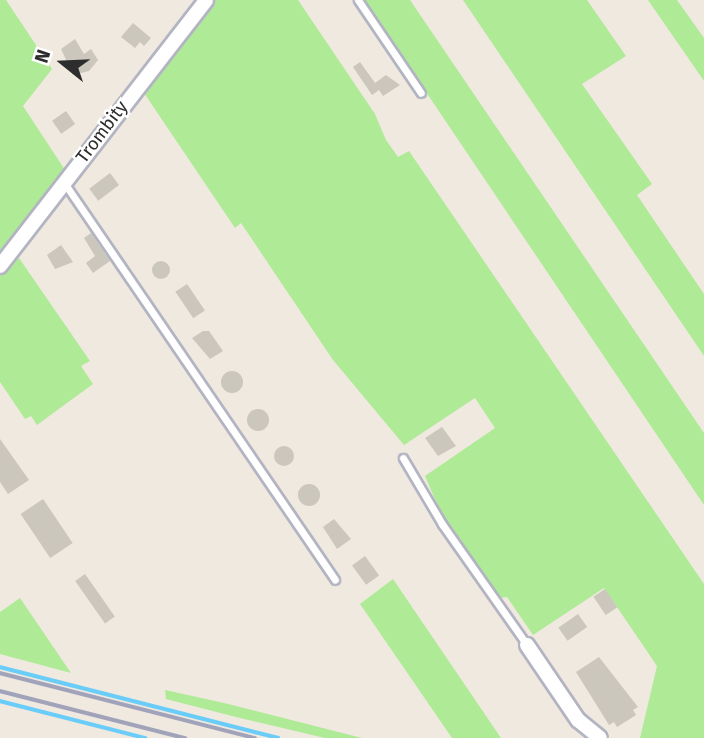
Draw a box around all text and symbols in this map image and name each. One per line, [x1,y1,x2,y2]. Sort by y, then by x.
north arrow [28,28,98,98]
text: N [30,47,55,66]
street label: Trombity [72,97,132,167]

